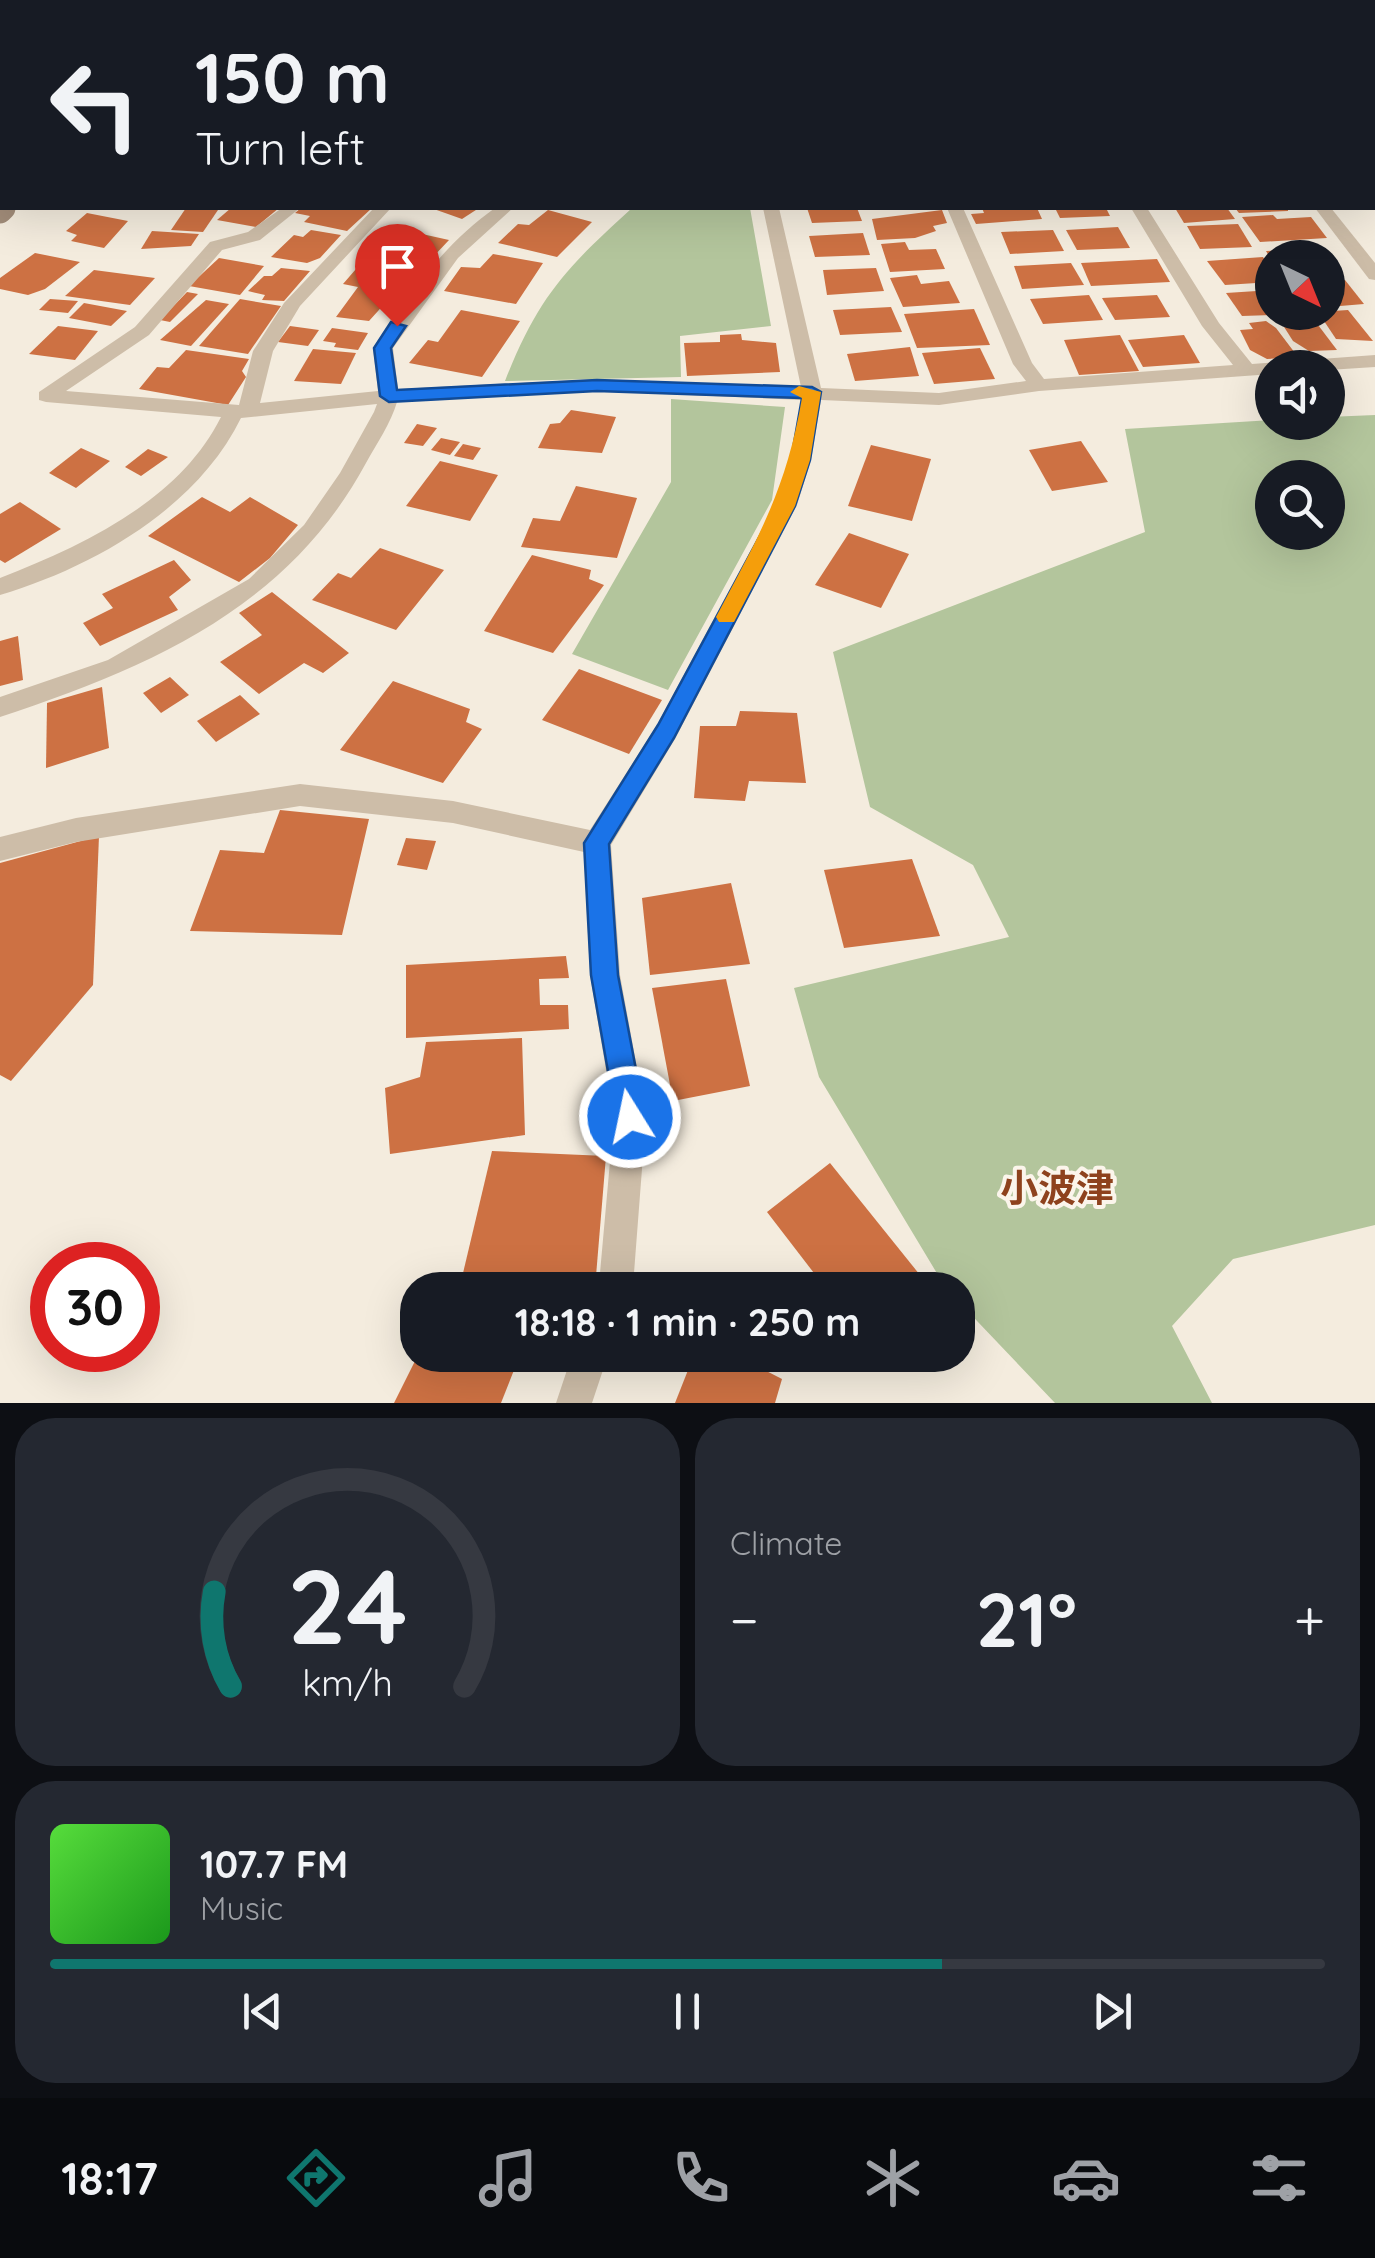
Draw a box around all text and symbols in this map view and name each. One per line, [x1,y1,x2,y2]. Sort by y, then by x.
text: 150 m [195,33,390,121]
icon: left [30,40,160,170]
text: Turn left [195,120,365,176]
pin [355,224,440,327]
icon: arrive [370,239,425,294]
north arrow [1255,240,1345,330]
map controls [1255,240,1345,550]
button: sound [1255,350,1345,440]
button: search [1255,460,1345,550]
position arrow [578,1065,682,1169]
district label: 小波津 [1000,1164,1114,1212]
speed limit sign: 30 [30,1242,160,1372]
text: 18:18 · 1 min · 250 m [515,1298,860,1346]
text: Climate [730,1523,842,1563]
text: 24 [287,1540,408,1670]
text: 21° [976,1572,1077,1666]
text: − [730,1585,759,1654]
text: + [1294,1585,1325,1654]
text: km/h [302,1660,393,1705]
text: 107.7 FM [200,1840,348,1888]
text: Music [200,1888,283,1928]
icon: previous [235,1984,290,2039]
icon: pause [660,1984,715,2039]
icon: next [1085,1984,1140,2039]
icon: directions [281,2143,351,2213]
icon: music [473,2143,543,2213]
icon: phone [666,2143,736,2213]
icon: climate [858,2143,928,2213]
icon: car [1051,2143,1121,2213]
icon: filters [1244,2143,1314,2213]
text: 18:17 [61,2150,158,2206]

